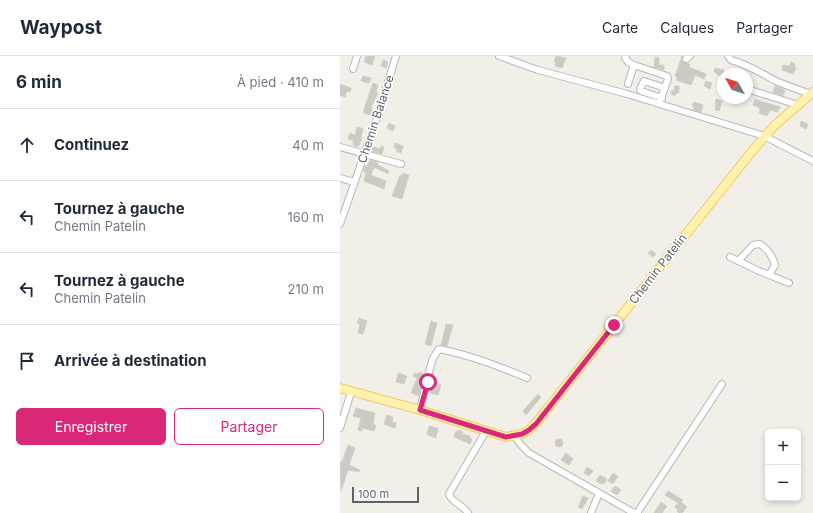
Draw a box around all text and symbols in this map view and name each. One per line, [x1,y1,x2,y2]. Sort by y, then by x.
text: Waypost [20,16,102,39]
text: Carte [602,19,638,36]
text: Calques [660,19,714,36]
text: Partager [736,19,793,36]
north arrow [717,68,753,104]
text: 6 min [16,72,62,92]
street label: Chemin Balance [354,73,397,165]
text: À pied · 410 m [237,74,324,90]
icon: ahead [16,134,38,156]
text: Continuez [54,135,129,154]
text: 40 m [292,137,324,153]
text: Tournez à gauche [54,199,185,218]
icon: left [16,206,38,228]
text: 160 m [287,209,324,225]
text: Chemin Patelin [54,218,146,234]
street label: Chemin Patelin [626,231,690,307]
text: Tournez à gauche [54,271,185,290]
icon: left [16,278,38,300]
text: 210 m [288,281,324,297]
text: Chemin Patelin [54,290,146,306]
route end [605,316,623,334]
icon: arrive [16,350,38,372]
text: Arrivée à destination [54,351,207,370]
route start [419,373,437,391]
button: Enregistrer [16,408,166,445]
button: Partager [174,408,324,445]
map controls [765,429,801,501]
button: + [765,429,801,465]
button: − [765,465,801,501]
scale bar [352,485,419,504]
text: 100 m [358,487,389,501]

